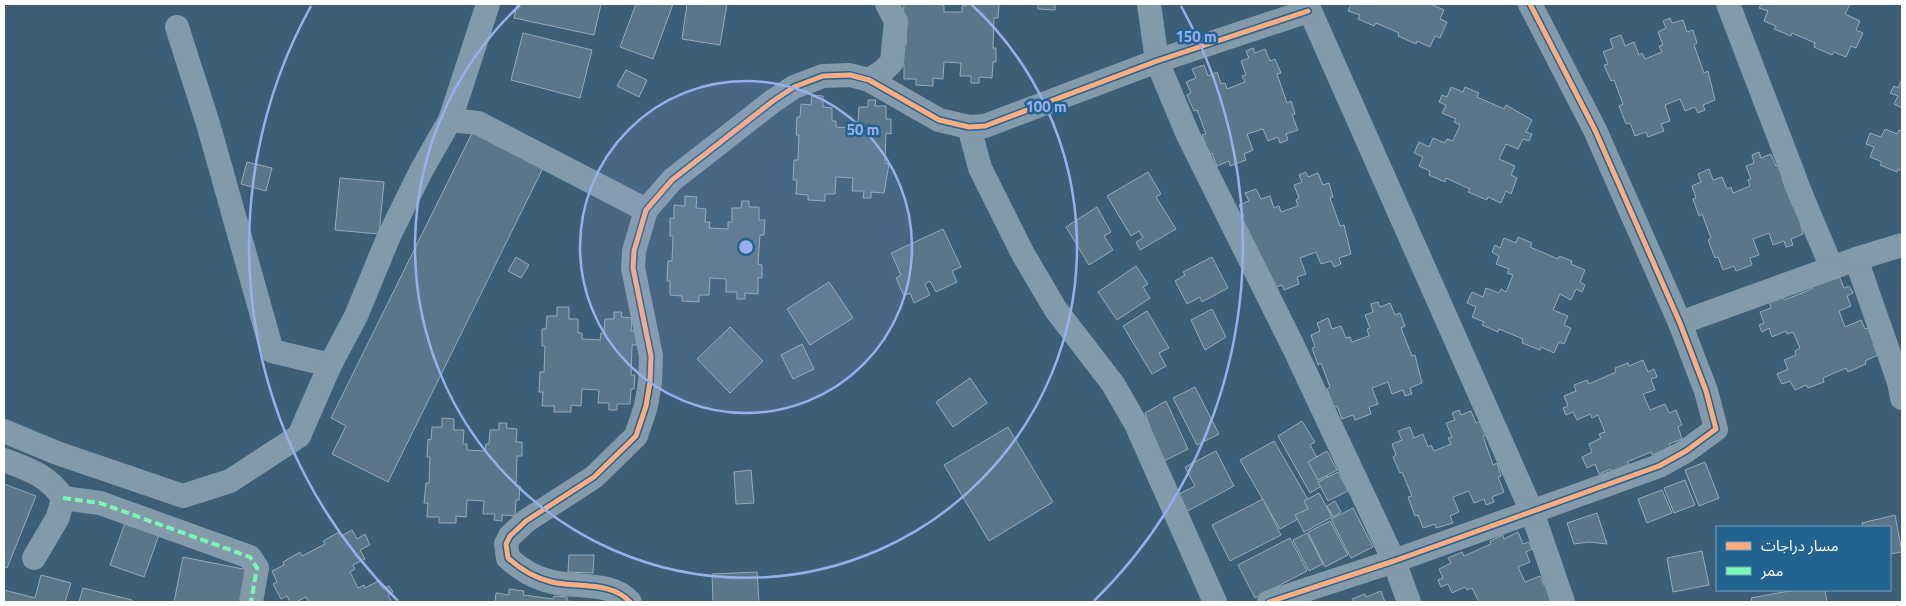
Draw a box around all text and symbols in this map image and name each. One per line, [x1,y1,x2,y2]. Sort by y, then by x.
text: 150 m [1175,25,1217,48]
text: 100 m [1025,95,1067,118]
text: 50 m [847,118,879,141]
centre of rings [737,238,755,256]
legend [1716,526,1891,591]
text: مسار دراجات [1761,534,1839,557]
text: ممر [1760,559,1784,582]

